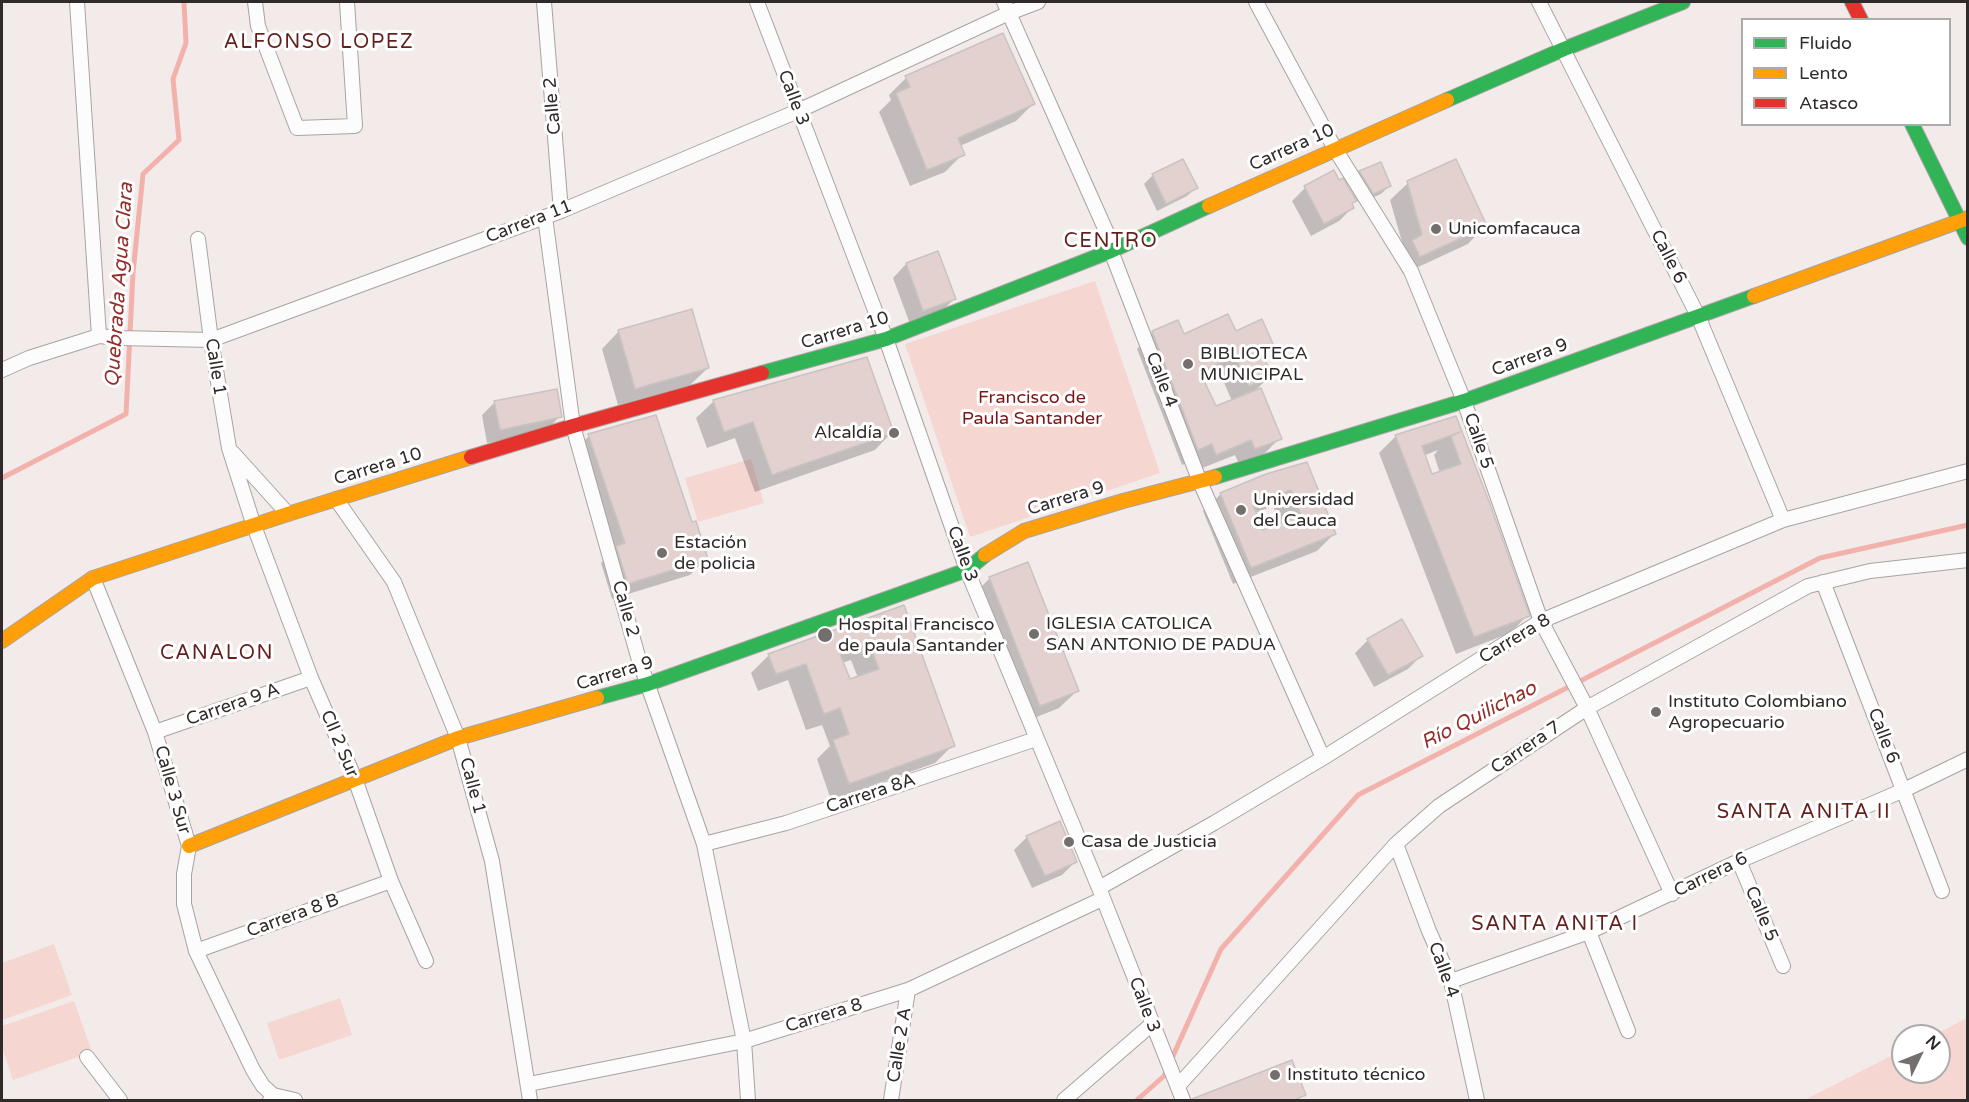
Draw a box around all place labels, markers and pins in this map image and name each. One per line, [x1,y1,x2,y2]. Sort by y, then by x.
place label: Unicomfacauca [1448,218,1581,240]
marker: Unicomfacauca [1429,222,1443,236]
place label: BIBLIOTECA MUNICIPAL [1200,343,1308,386]
marker: BIBLIOTECA MUNICIPAL [1181,357,1195,371]
place label: Alcaldía [814,422,882,444]
marker: Alcaldía [887,426,901,440]
place label: Universidad del Cauca [1253,489,1354,532]
marker: Universidad del Cauca [1234,503,1248,517]
place label: Estación de policia [674,532,756,574]
marker: Estación de policia [655,546,669,560]
place label: IGLESIA CATOLICA SAN ANTONIO DE PADUA [1046,613,1276,656]
place label: Hospital Francisco de paula Santander [838,614,1004,656]
marker: Hospital Francisco de paula Santander [816,626,834,644]
marker: IGLESIA CATOLICA SAN ANTONIO DE PADUA [1027,627,1041,641]
place label: Instituto Colombiano Agropecuario [1668,691,1847,734]
marker: Instituto Colombiano Agropecuario [1649,705,1663,719]
place label: Casa de Justicia [1081,831,1217,853]
marker: Casa de Justicia [1062,835,1076,849]
place label: Instituto técnico [1287,1064,1425,1086]
marker: Instituto técnico [1268,1068,1282,1082]

